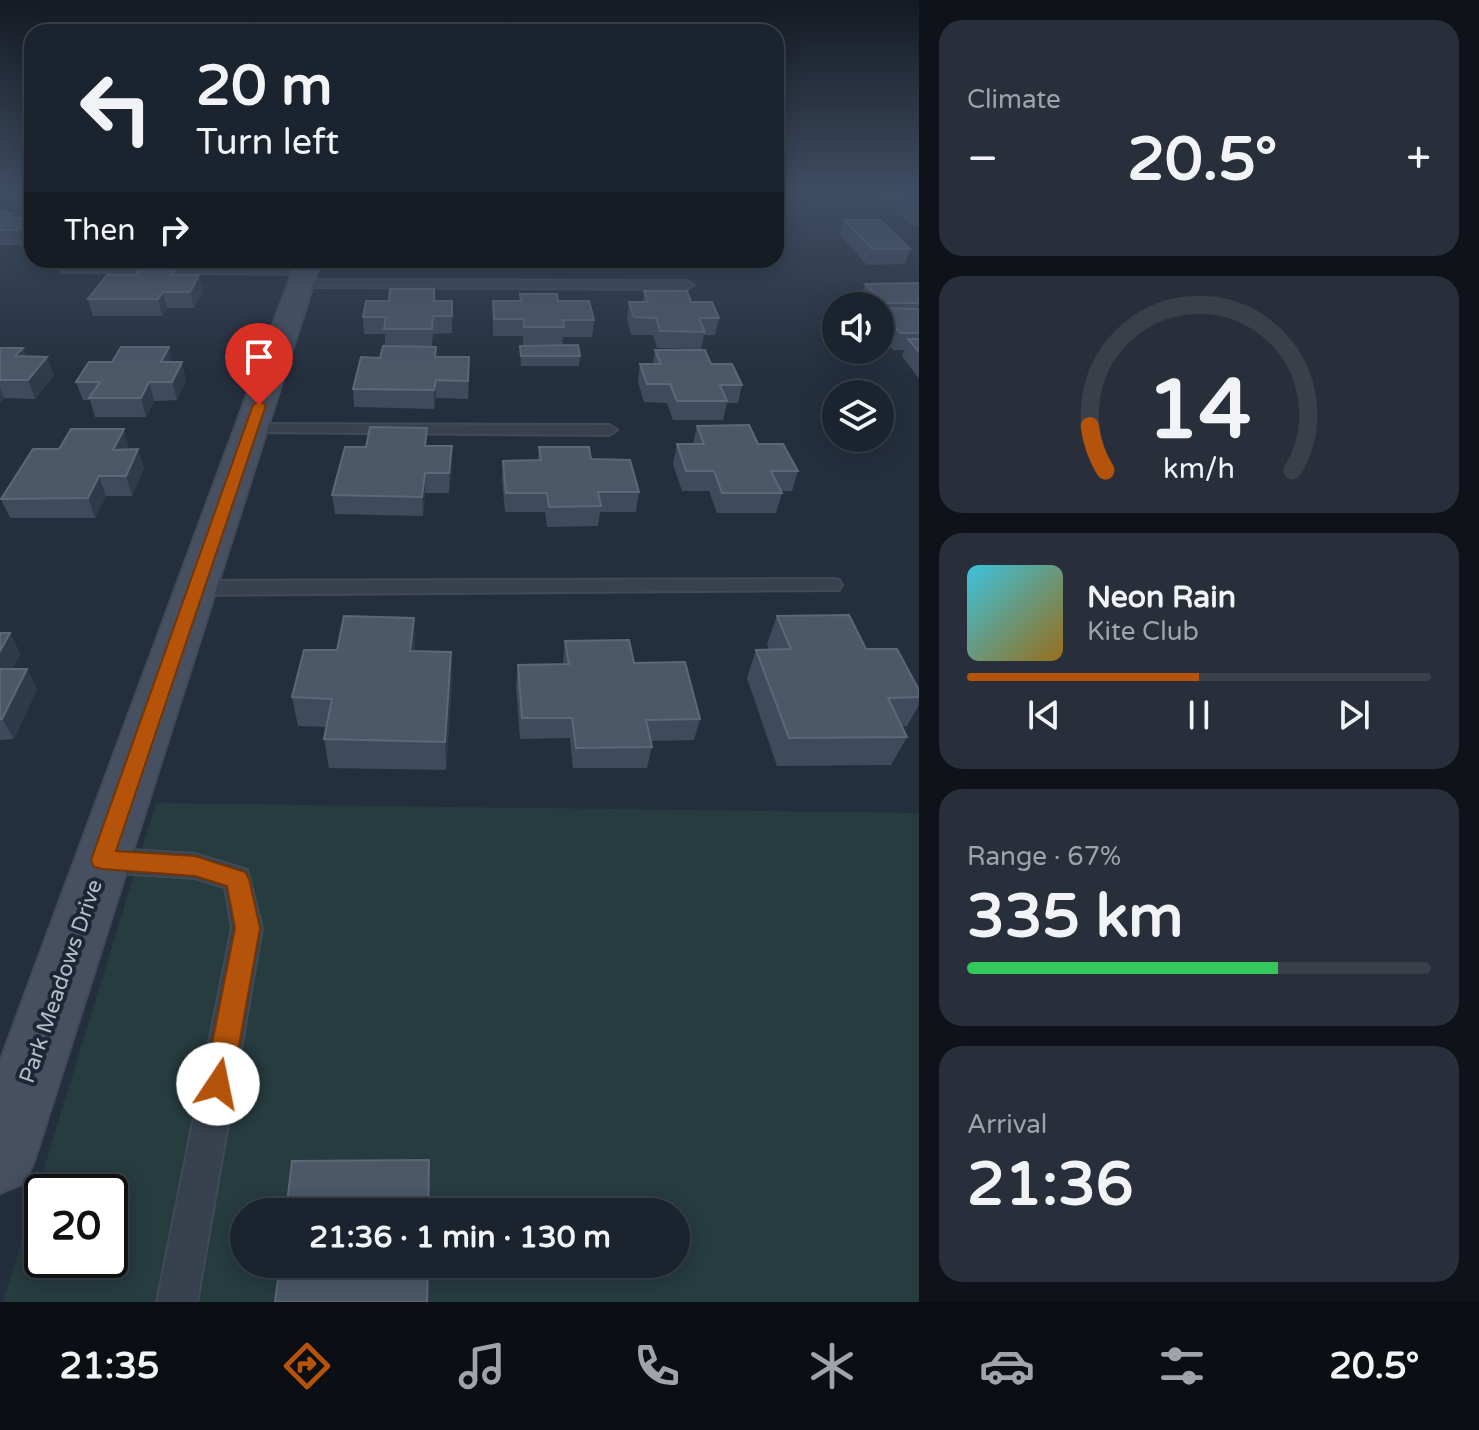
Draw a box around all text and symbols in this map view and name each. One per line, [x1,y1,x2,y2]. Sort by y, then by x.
text: 20 m [196,53,332,120]
icon: left [64,56,168,160]
text: Climate [967,84,1061,115]
text: Turn left [196,121,339,164]
text: 20.5° [1127,124,1277,196]
text: − [967,133,998,186]
text: + [1406,133,1431,186]
icon: right [152,208,196,252]
text: Then [64,212,136,249]
map controls [822,292,894,452]
button: sound [822,292,894,364]
pin [225,323,293,405]
icon: arrive [237,335,281,379]
text: 14 [1147,360,1251,460]
button: layers [822,380,894,452]
text: km/h [1163,452,1235,486]
text: Neon Rain [1087,579,1236,616]
text: Kite Club [1087,616,1199,647]
icon: previous [1022,693,1066,737]
icon: pause [1177,693,1221,737]
icon: next [1332,693,1376,737]
text: Range · 67% [967,841,1121,872]
street label: Park Meadows Drive [14,876,108,1086]
text: 335 km [967,881,1183,953]
position arrow [176,1042,260,1126]
text: Arrival [967,1109,1047,1140]
text: 21:36 [967,1149,1133,1221]
speed limit sign: 20 [24,1174,128,1278]
text: 21:36 · 1 min · 130 m [309,1219,611,1256]
icon: directions [279,1338,335,1394]
icon: music [454,1338,510,1394]
icon: phone [629,1338,685,1394]
icon: climate [804,1338,860,1394]
icon: car [979,1338,1035,1394]
icon: filters [1154,1338,1210,1394]
text: 21:35 [60,1345,159,1388]
text: 20.5° [1329,1345,1419,1388]

